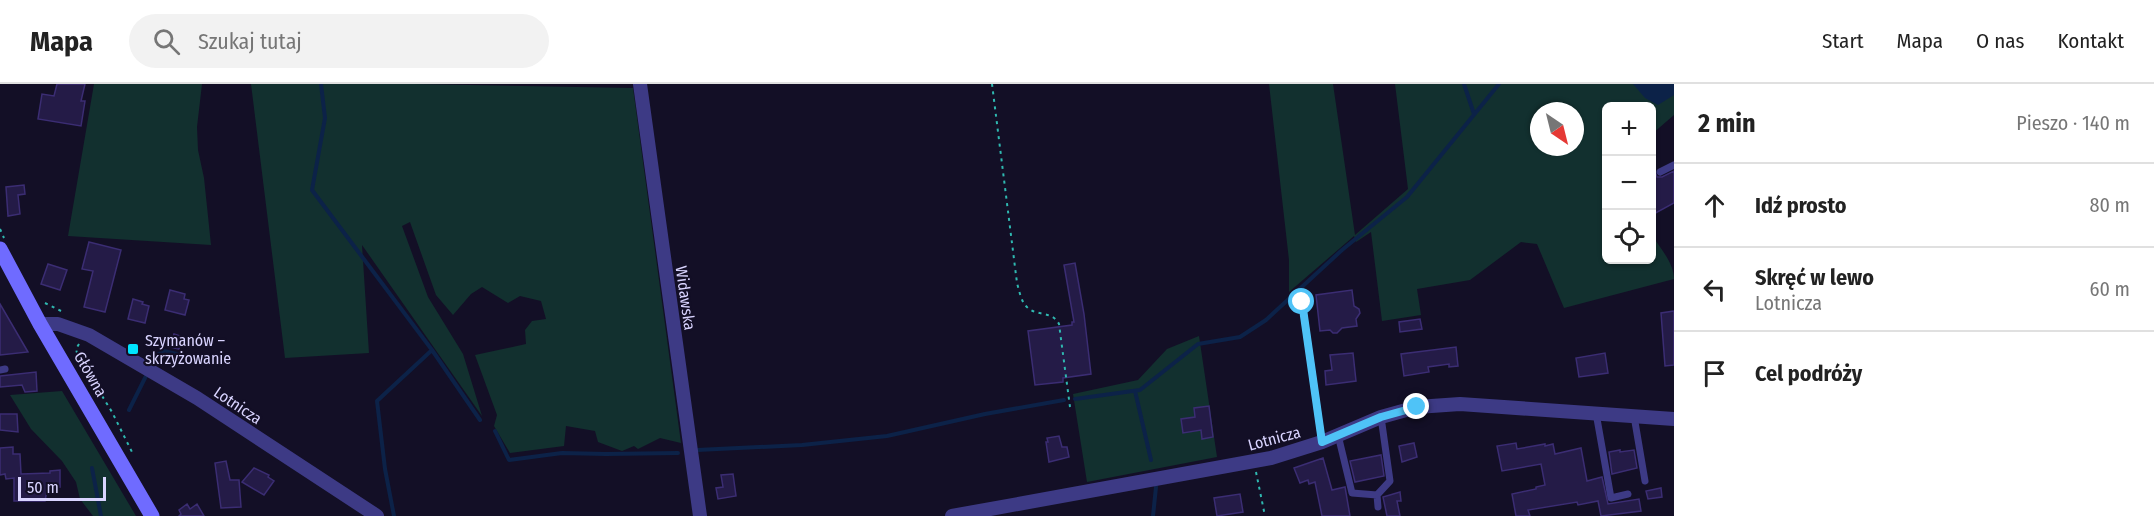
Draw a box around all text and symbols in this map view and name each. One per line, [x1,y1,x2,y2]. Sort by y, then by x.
search box [129,14,549,68]
text: Mapa [30,25,93,58]
icon: search [150,25,183,58]
text: Szukaj tutaj [198,28,302,55]
text: Start [1822,28,1864,54]
text: Mapa [1897,28,1943,54]
text: O nas [1976,28,2024,54]
text: Kontakt [2057,28,2124,54]
north arrow [1530,102,1584,156]
map controls [1602,102,1656,264]
button: + [1602,102,1656,156]
text: 2 min [1698,108,1756,139]
text: Pieszo · 140 m [2016,111,2130,135]
button: − [1602,156,1656,210]
icon: ahead [1698,189,1731,222]
text: Idź prosto [1755,192,1847,219]
text: 80 m [2090,193,2130,217]
button: locate [1602,210,1656,264]
text: Skręć w lewo [1755,264,1874,291]
street label: Widawska [672,265,699,332]
icon: left [1698,273,1731,306]
text: 60 m [2090,277,2130,301]
route start [1288,288,1314,314]
text: Lotnicza [1755,291,1822,315]
place label: Szymanów – skrzyżowanie [145,331,231,368]
marker: Szymanów – skrzyżowanie [126,342,140,356]
street label: Główna [70,348,111,400]
icon: arrive [1698,357,1731,390]
text: Cel podróży [1755,360,1862,387]
street label: Lotnicza [210,383,265,428]
route end [1403,393,1429,419]
street label: Lotnicza [1246,422,1303,455]
scale bar [18,474,106,502]
text: 50 m [27,478,59,497]

